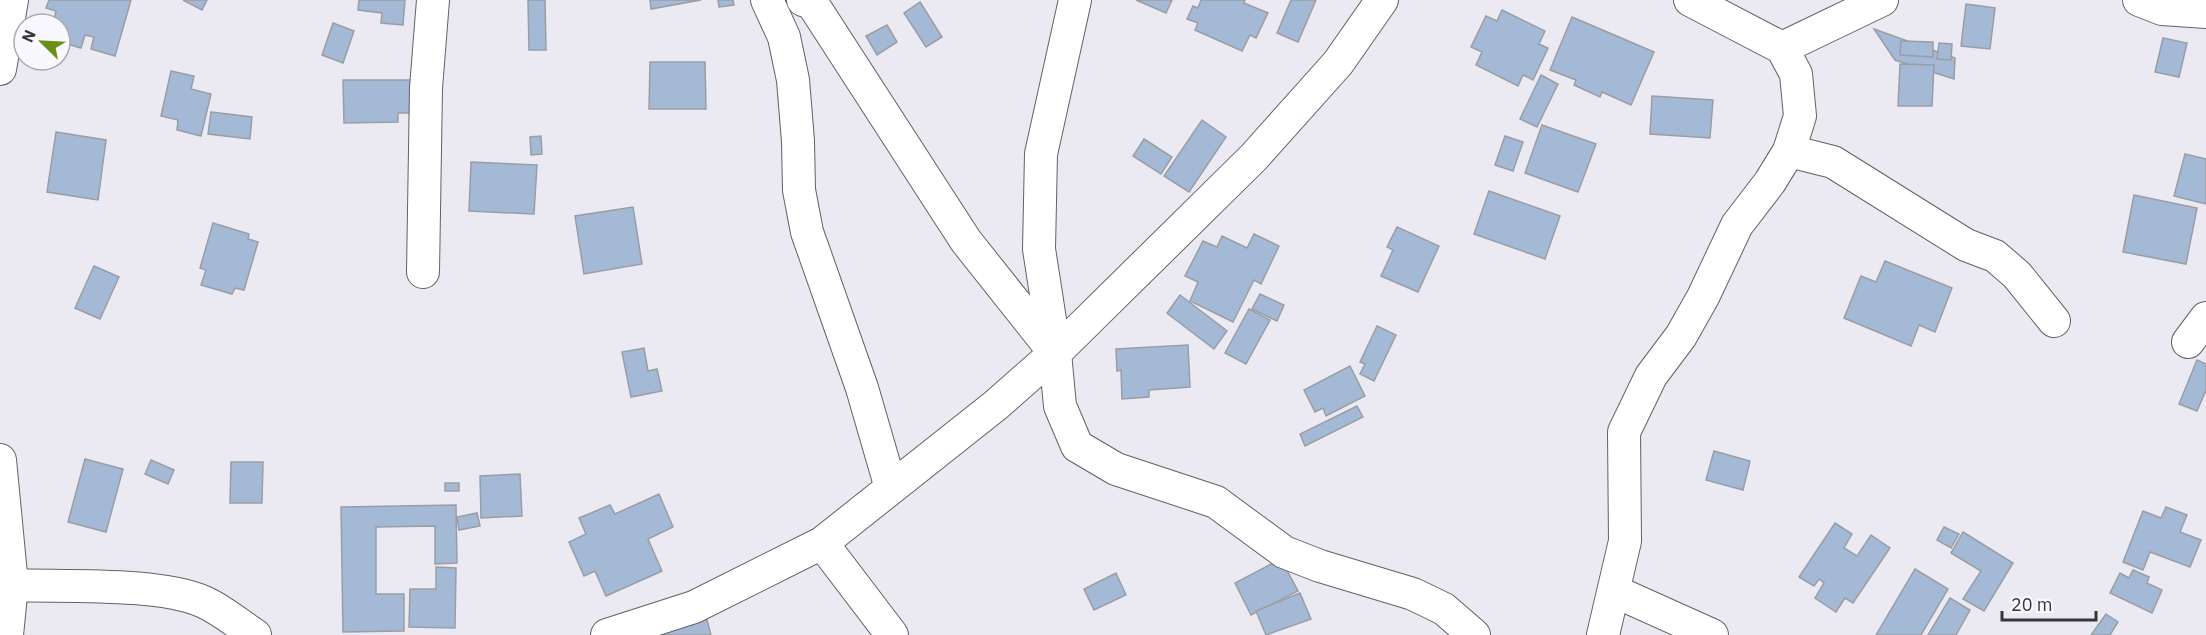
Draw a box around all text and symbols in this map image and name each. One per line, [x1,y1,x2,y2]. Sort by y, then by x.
north arrow [12,12,72,72]
text: N [17,27,40,45]
scale bar [2002,584,2096,622]
text: 20 m [2011,593,2053,616]

